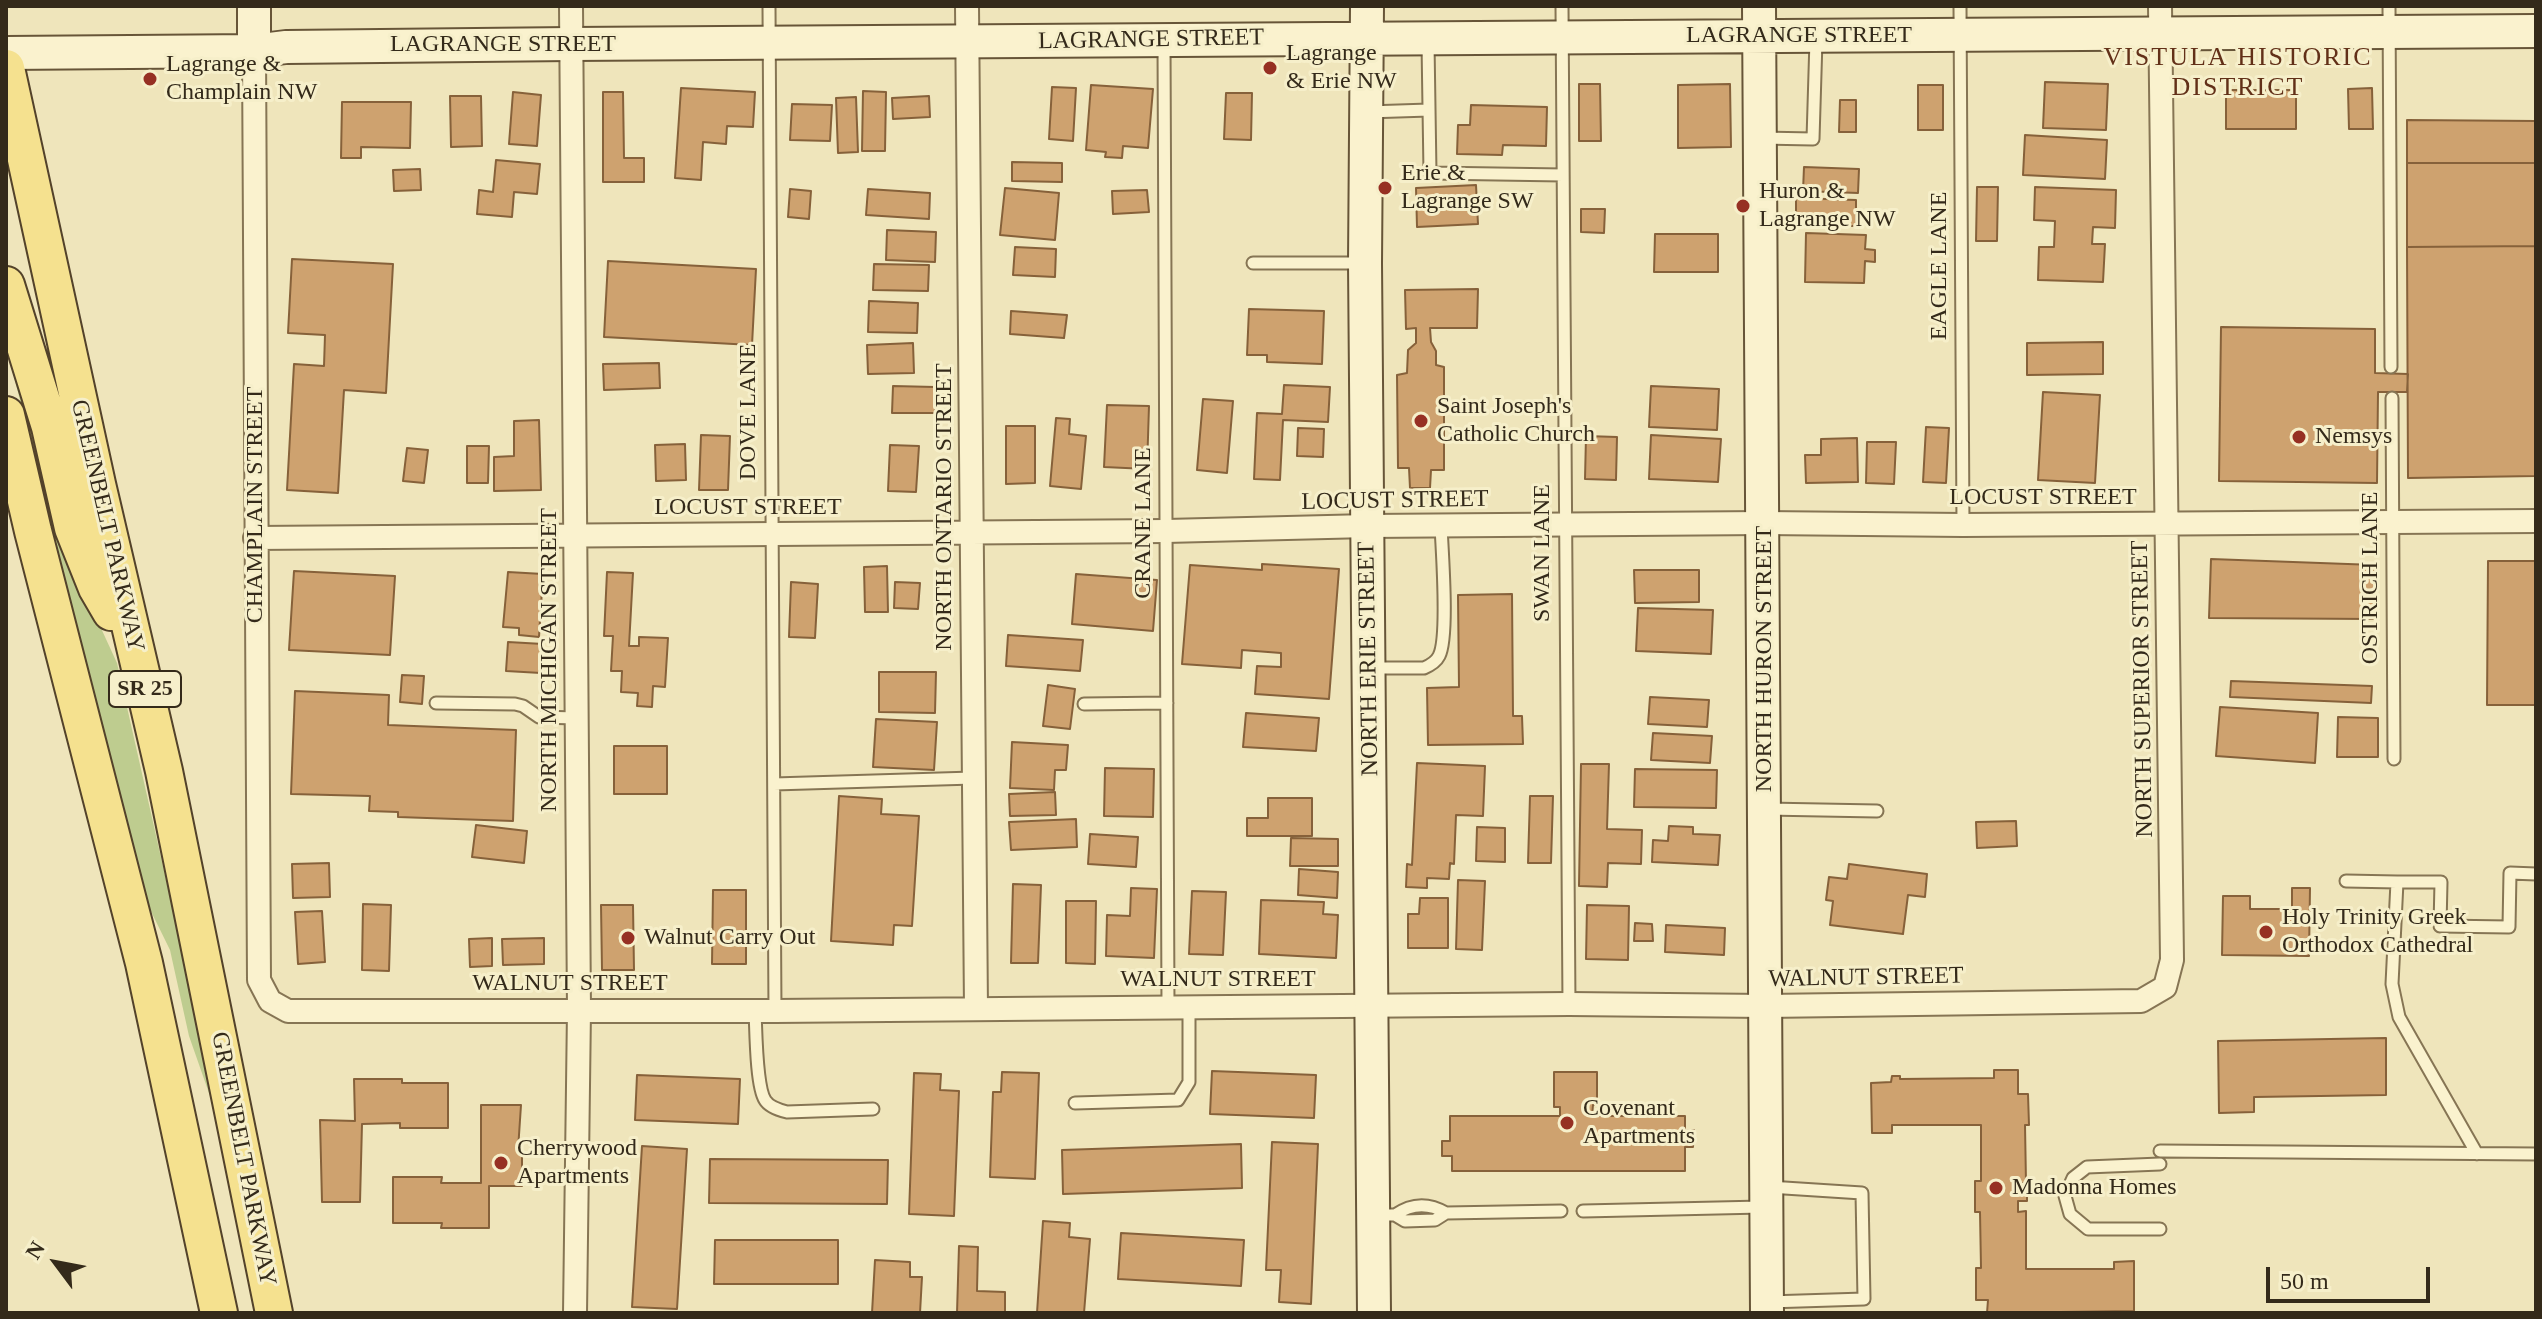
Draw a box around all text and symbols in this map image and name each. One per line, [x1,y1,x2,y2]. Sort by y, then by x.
street label: LAGRANGE STREET [1686,22,1912,50]
street label: LAGRANGE STREET [1038,24,1264,56]
street label: LAGRANGE STREET [390,31,616,59]
place label: Lagrange & Erie NW [1286,40,1397,96]
district label: VISTULA HISTORIC DISTRICT [2103,42,2373,104]
place label: Lagrange & Champlain NW [166,51,317,107]
marker: Lagrange & Erie NW [1261,59,1279,77]
marker: Lagrange & Champlain NW [141,70,159,88]
place label: Erie & Lagrange SW [1401,160,1534,216]
place label: Huron & Lagrange NW [1759,178,1896,234]
marker: Erie & Lagrange SW [1376,179,1394,197]
street label: EAGLE LANE [1926,192,1954,340]
marker: Huron & Lagrange NW [1734,197,1752,215]
street label: DOVE LANE [735,344,763,480]
street label: NORTH ONTARIO STREET [931,363,959,651]
street label: CHAMPLAIN STREET [242,387,270,623]
place label: Saint Joseph's Catholic Church [1437,393,1595,449]
street label: GREENBELT PARKWAY [64,397,150,655]
marker: Saint Joseph's Catholic Church [1412,412,1430,430]
place label: Nemsys [2315,423,2392,451]
marker: Nemsys [2290,428,2308,446]
street label: CRANE LANE [1130,447,1158,599]
street label: SWAN LANE [1529,484,1557,622]
street label: LOCUST STREET [1949,484,2137,512]
street label: LOCUST STREET [1301,485,1489,517]
street label: OSTRICH LANE [2357,492,2385,664]
street label: LOCUST STREET [654,494,842,522]
street label: NORTH MICHIGAN STREET [536,508,564,812]
street label: NORTH HURON STREET [1751,526,1779,792]
street label: NORTH SUPERIOR STREET [2126,540,2160,838]
street label: NORTH ERIE STREET [1353,541,1385,777]
road number: SR 25 [109,671,181,707]
place label: Holy Trinity Greek Orthodox Cathedral [2282,904,2473,960]
marker: Holy Trinity Greek Orthodox Cathedral [2257,923,2275,941]
place label: Walnut Carry Out [644,924,815,952]
marker: Walnut Carry Out [619,929,637,947]
street label: WALNUT STREET [1768,962,1964,994]
street label: WALNUT STREET [1120,966,1316,994]
street label: WALNUT STREET [472,970,668,998]
street label: GREENBELT PARKWAY [204,1030,282,1288]
place label: Covenant Apartments [1583,1095,1695,1151]
marker: Covenant Apartments [1558,1114,1576,1132]
place label: Cherrywood Apartments [517,1135,637,1191]
marker: Cherrywood Apartments [492,1154,510,1172]
place label: Madonna Homes [2012,1174,2177,1202]
marker: Madonna Homes [1987,1179,2005,1197]
north arrow [16,1223,96,1303]
text: N [20,1237,50,1263]
scale bar [2270,1251,2434,1301]
text: 50 m [2280,1268,2329,1294]

